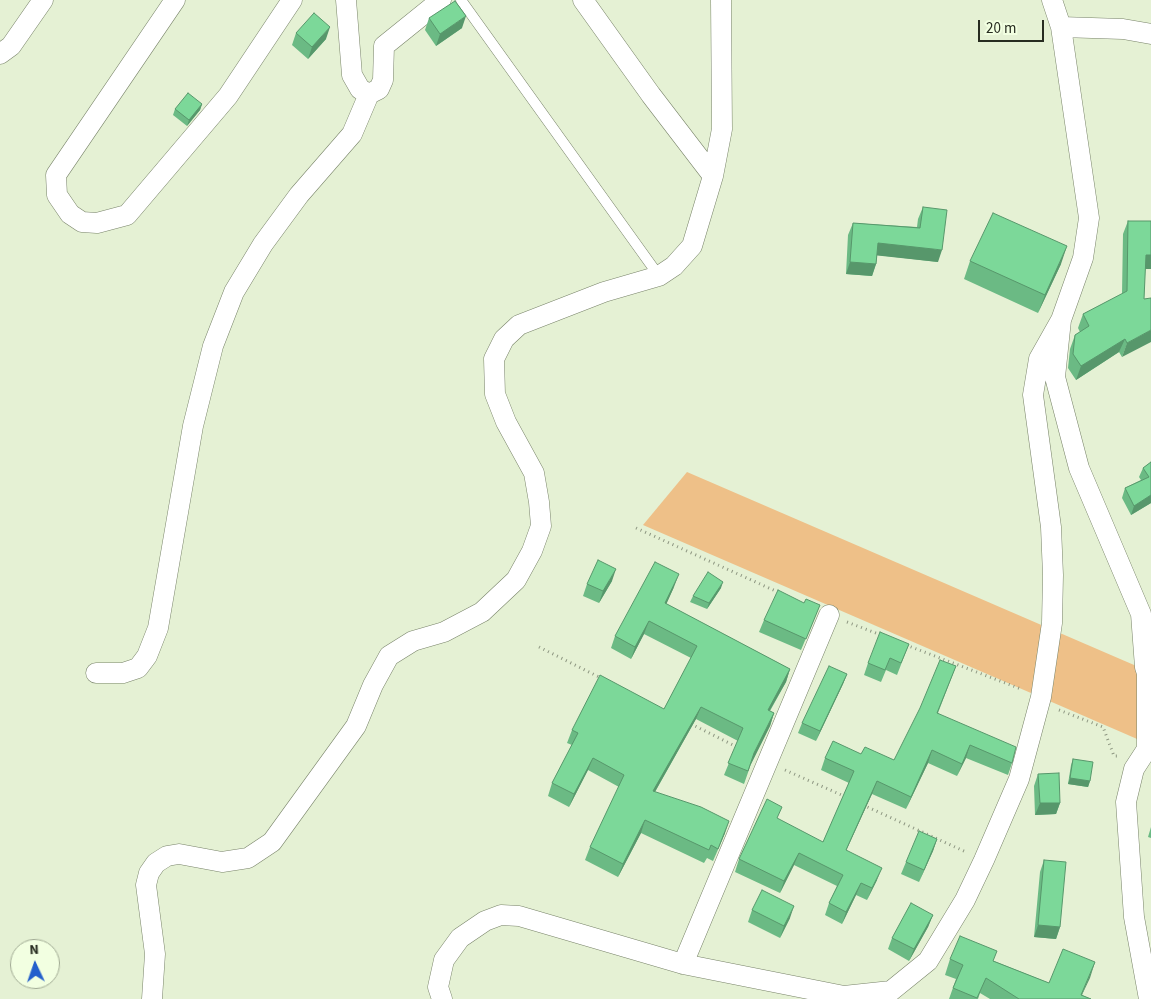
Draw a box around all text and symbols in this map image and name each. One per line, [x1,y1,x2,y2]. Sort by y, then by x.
scale bar [981,10,1047,42]
text: 20 m [986,18,1016,39]
north arrow [10,939,60,989]
text: N [29,940,39,960]

